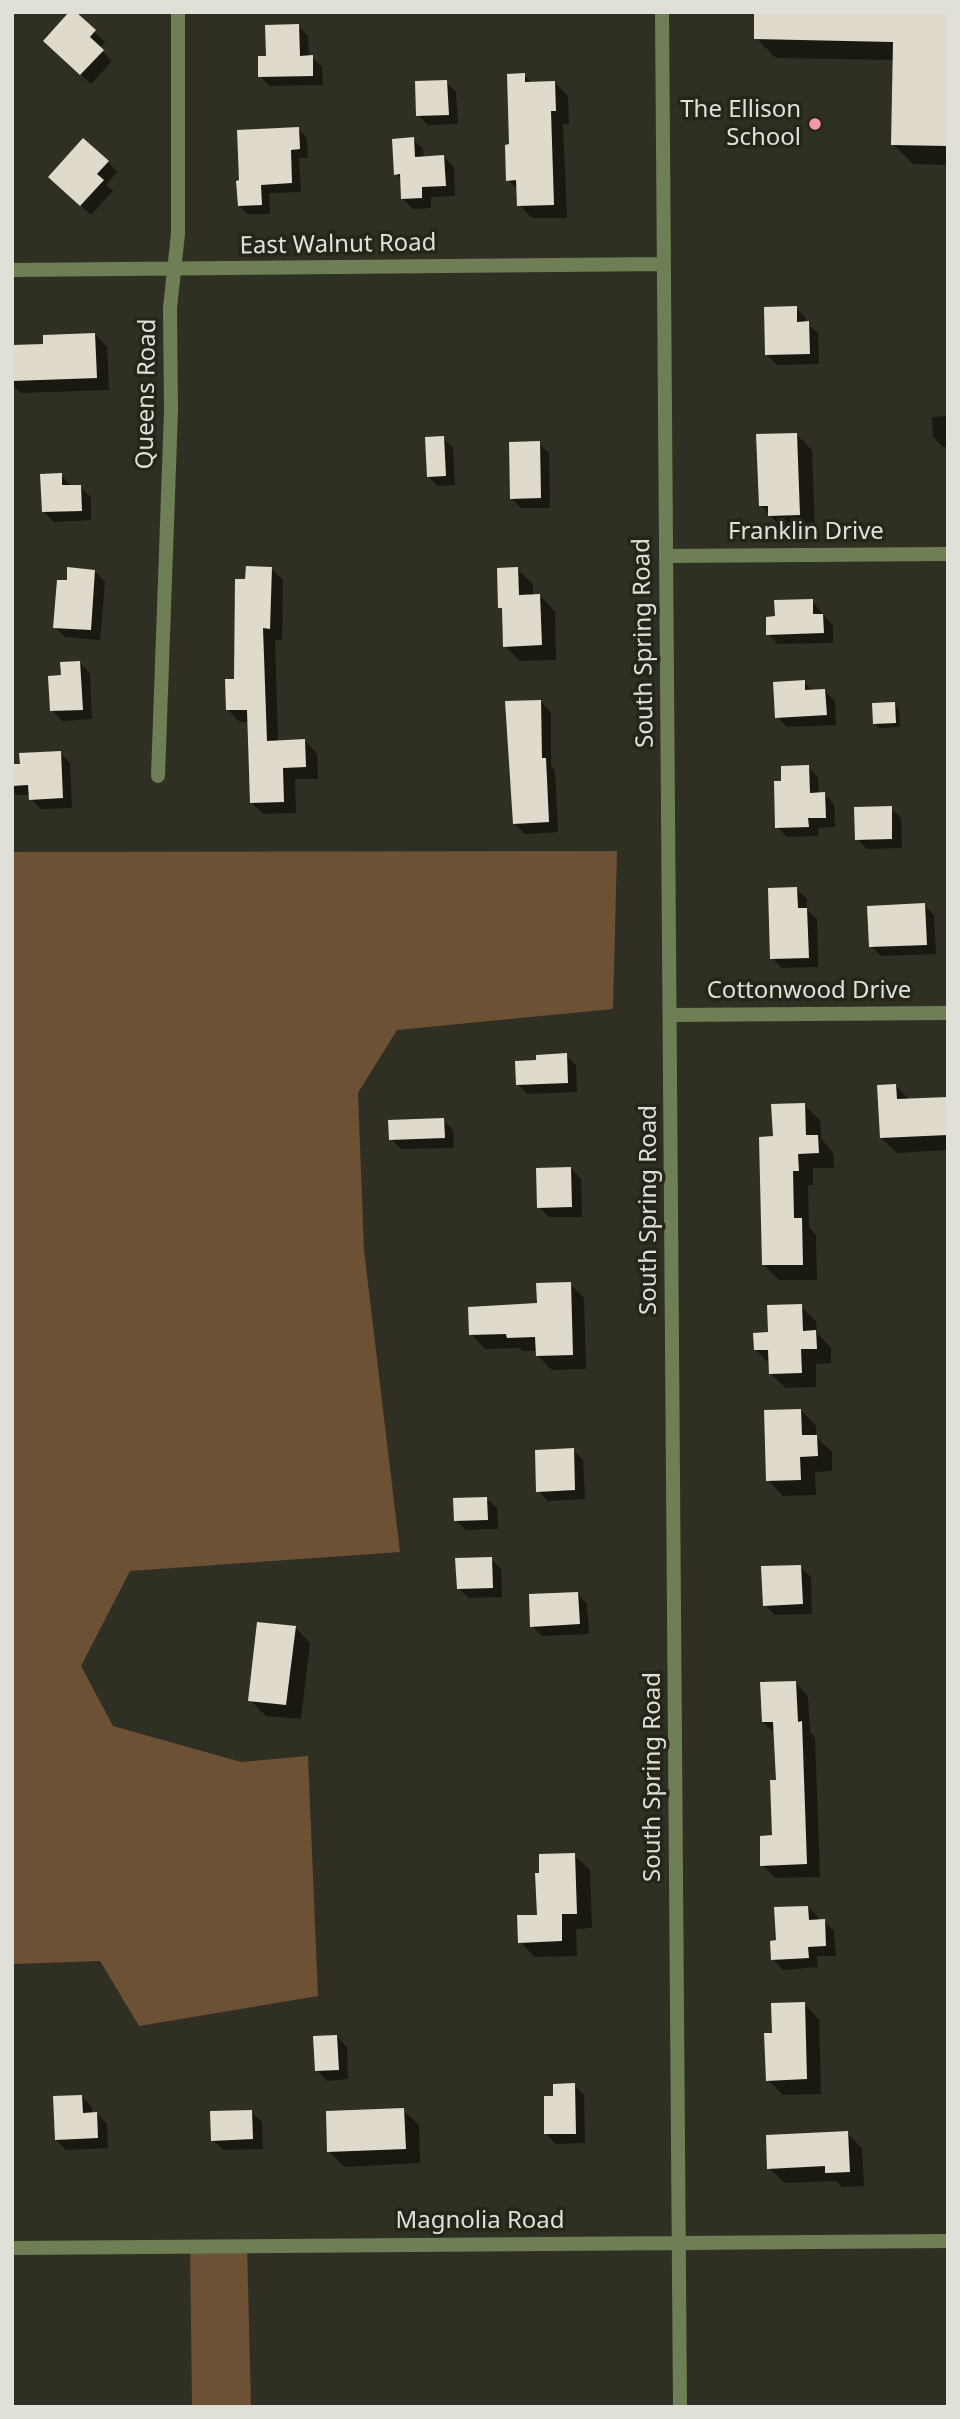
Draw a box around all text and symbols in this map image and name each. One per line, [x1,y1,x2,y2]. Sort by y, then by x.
place label: The Ellison School [680,96,801,152]
marker: The Ellison School [807,116,823,132]
street label: East Walnut Road [239,229,437,261]
street label: Queens Road [131,318,163,470]
street label: Franklin Drive [728,518,884,546]
street label: South Spring Road [628,538,660,748]
street label: Cottonwood Drive [707,977,911,1005]
street label: South Spring Road [635,1105,663,1315]
street label: South Spring Road [639,1672,667,1882]
street label: Magnolia Road [395,2207,565,2235]

